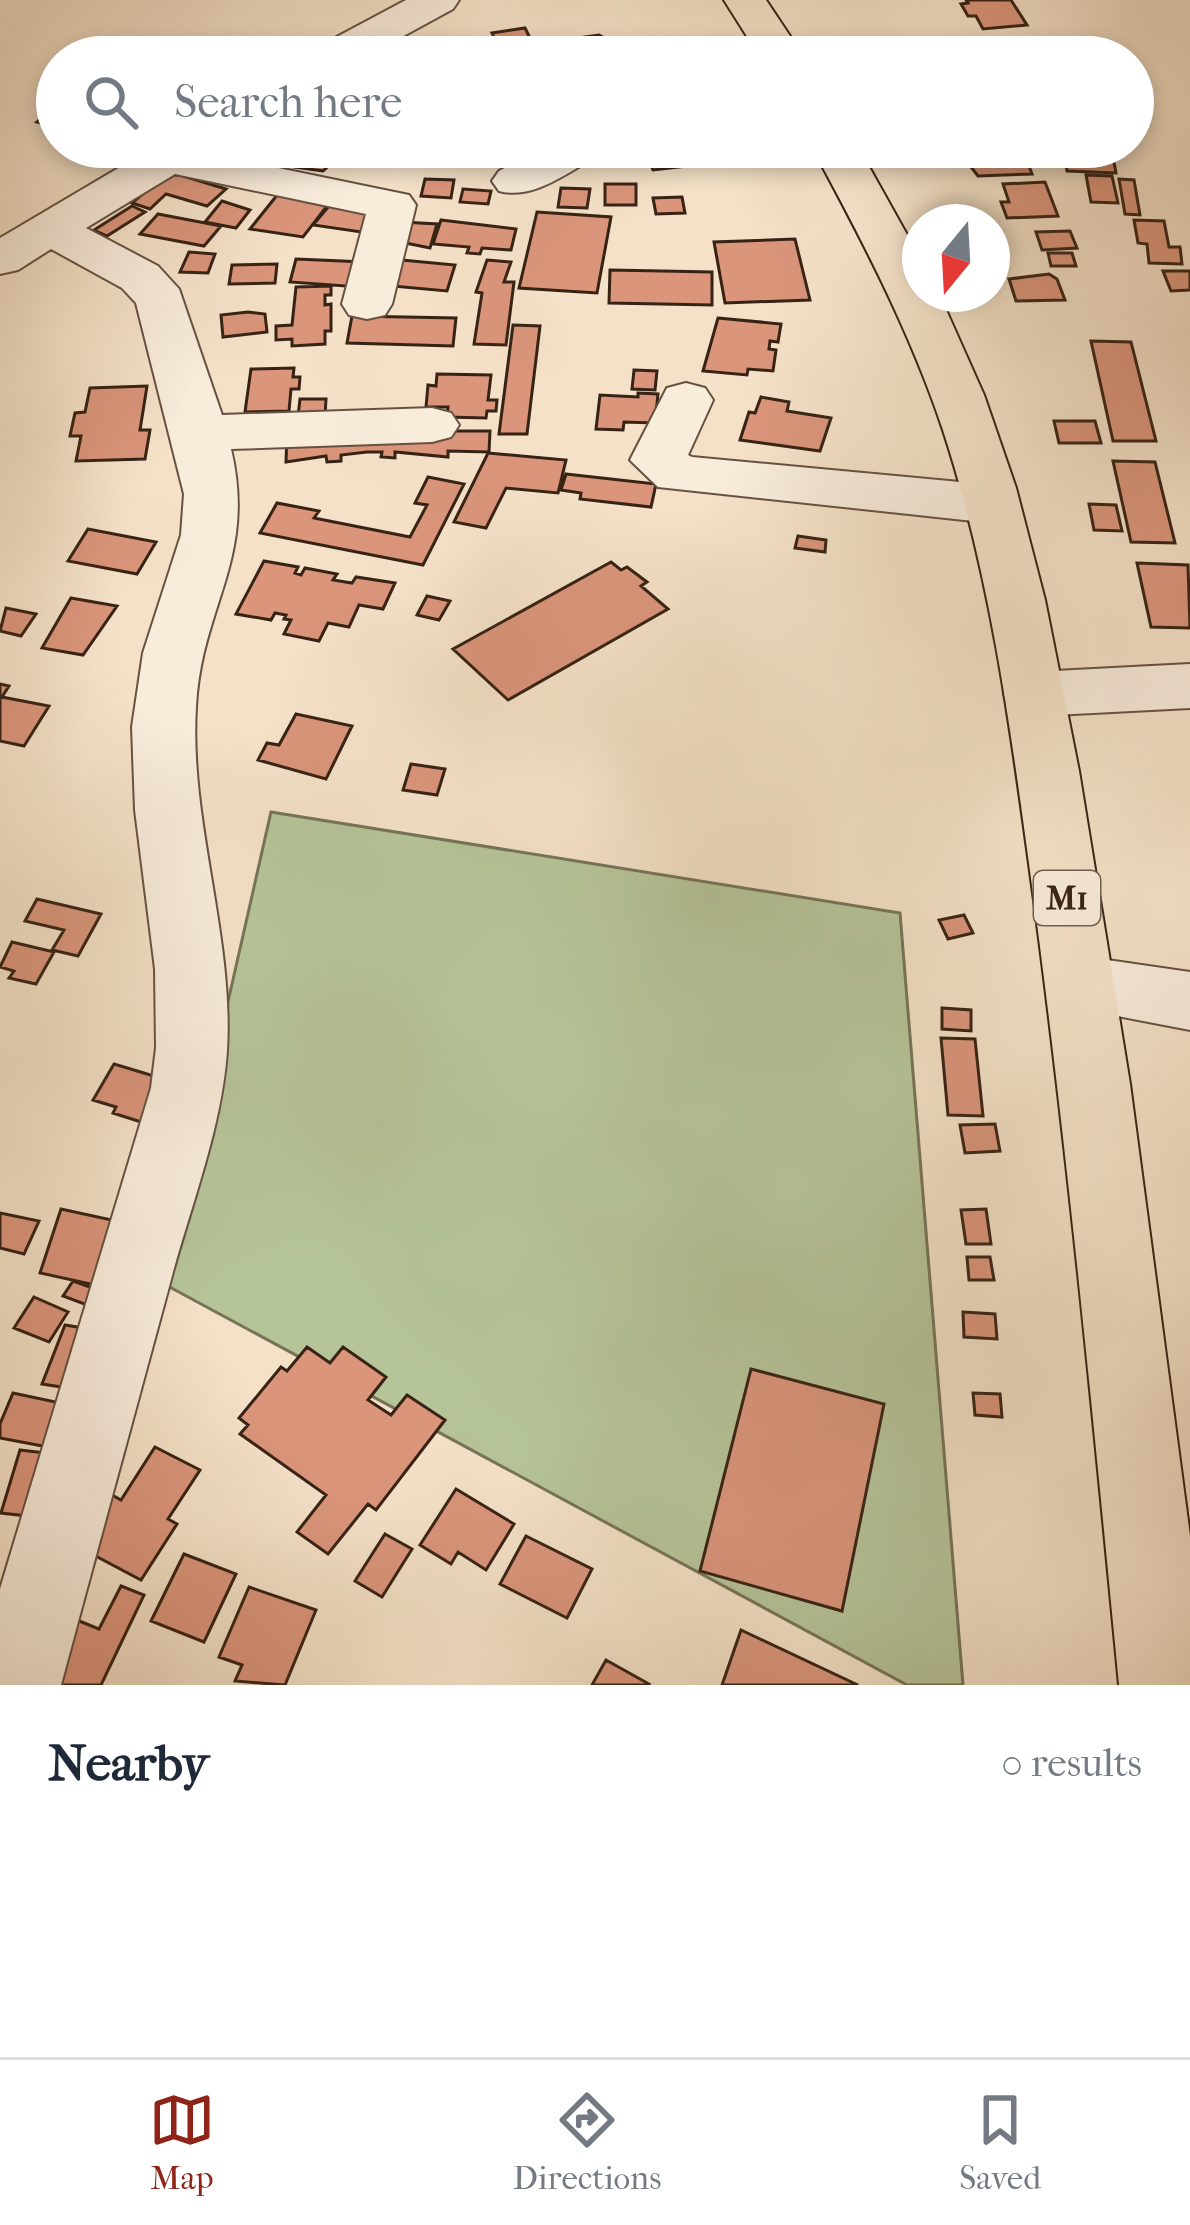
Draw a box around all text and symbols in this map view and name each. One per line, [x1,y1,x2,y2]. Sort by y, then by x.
search box [36,36,1154,168]
icon: search [78,69,144,135]
text: Search here [174,76,402,129]
north arrow [902,204,1010,312]
road number: M1 [1034,871,1100,925]
text: Nearby [48,1733,209,1793]
text: 0 results [1001,1740,1142,1786]
tab: Map [149,2087,215,2198]
tab: Directions [513,2087,661,2198]
tab: Saved [959,2087,1041,2198]

